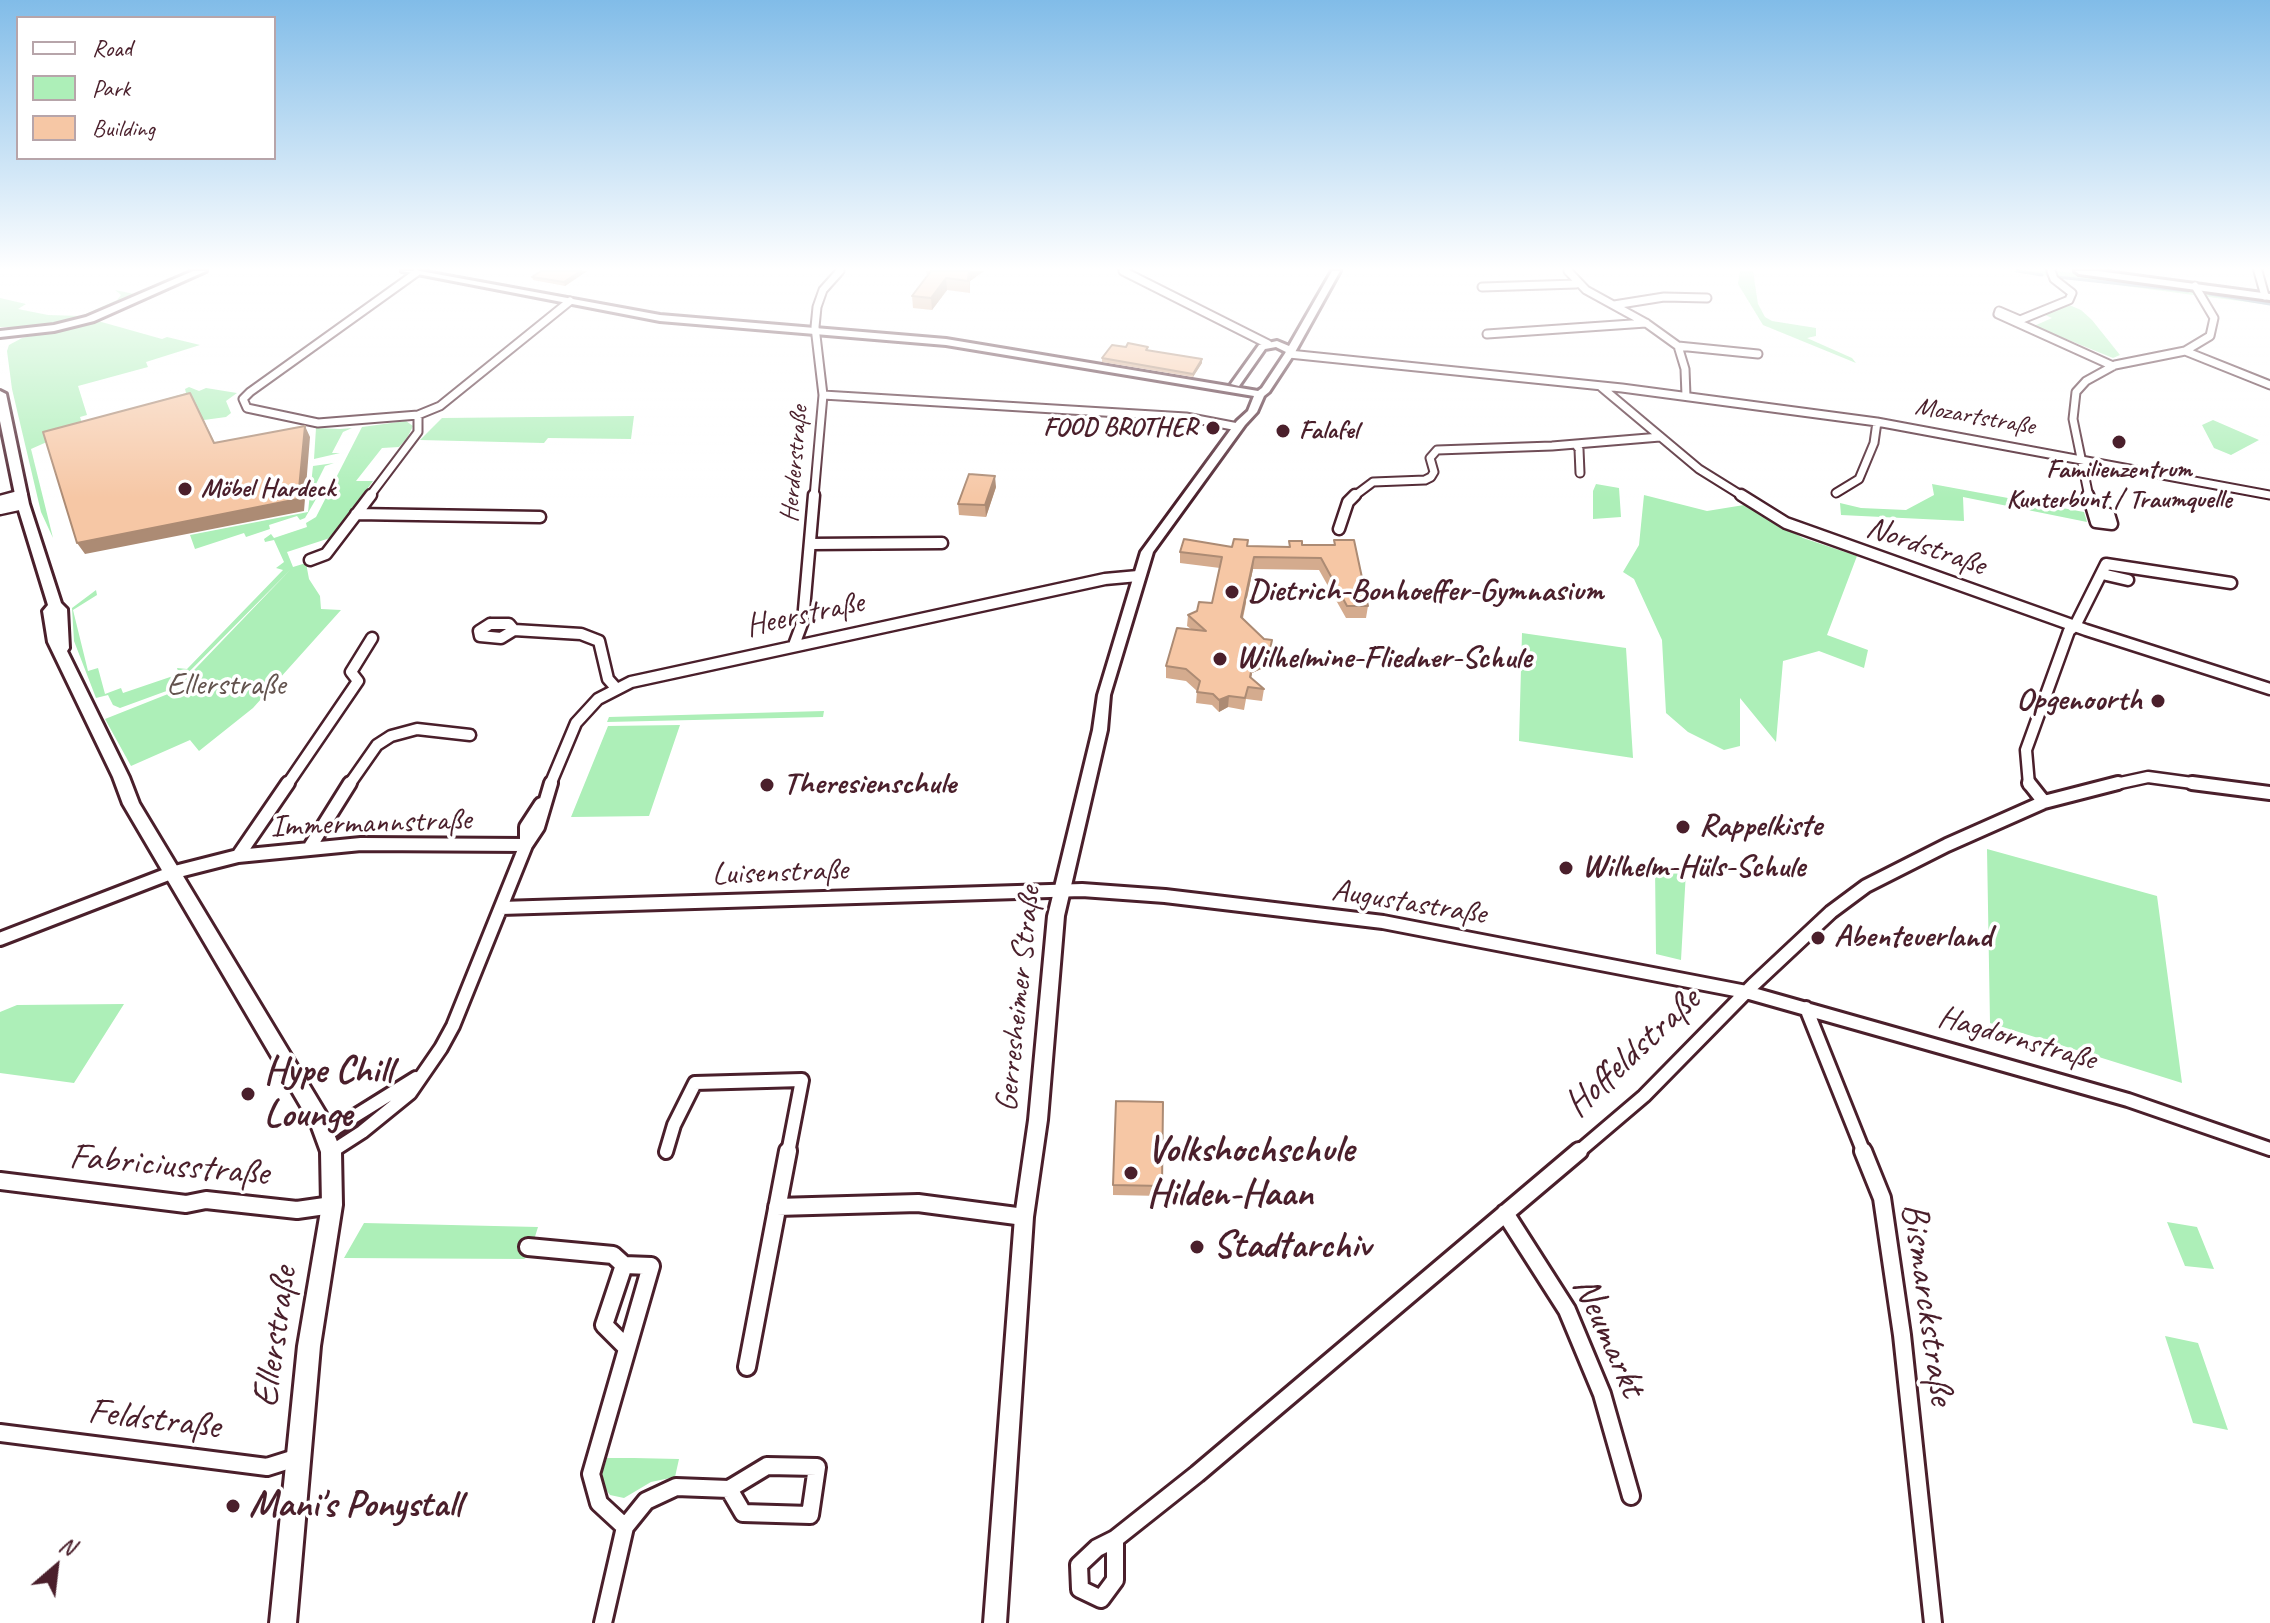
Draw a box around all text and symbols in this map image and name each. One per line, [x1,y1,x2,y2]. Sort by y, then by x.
legend [16,16,276,160]
text: Road [92,33,132,63]
text: Park [92,73,130,103]
text: Building [92,113,155,143]
street label: Mozartstraße [1913,391,2037,443]
street label: Herderstraße [774,404,816,524]
place label: FOOD BROTHER [1043,412,1197,444]
place label: Falafel [1299,415,1358,447]
marker: FOOD BROTHER [1204,419,1222,437]
marker: Falafel [1274,422,1292,440]
marker: Familienzentrum Kunterbunt / Traumquelle [2110,433,2128,451]
place label: Familienzentrum Kunterbunt / Traumquelle [2006,454,2232,516]
place label: Möbel Hardeck [201,473,335,505]
marker: Möbel Hardeck [176,480,194,498]
street label: Nordstraße [1861,509,1991,585]
place label: Dietrich-Bonhoeffer-Gymnasium [1248,573,1603,611]
marker: Dietrich-Bonhoeffer-Gymnasium [1223,583,1241,601]
street label: Heerstraße [743,584,867,646]
place label: Wilhelmine-Fliedner-Schule [1236,640,1532,678]
marker: Wilhelmine-Fliedner-Schule [1211,650,1229,668]
park label: Ellerstraße [167,667,285,705]
place label: Opgenoorth [2016,682,2142,720]
marker: Opgenoorth [2149,692,2167,710]
place label: Theresienschule [783,766,956,804]
marker: Theresienschule [758,776,776,794]
street label: Immermannstraße [270,801,472,847]
place label: Rappelkiste [1699,808,1822,846]
marker: Rappelkiste [1674,818,1692,836]
place label: Wilhelm-Hüls-Schule [1582,849,1805,887]
street label: Luisenstraße [711,851,849,895]
marker: Wilhelm-Hüls-Schule [1557,859,1575,877]
street label: Augustastraße [1329,872,1489,934]
street label: Gerresheimer Straße [988,884,1050,1114]
place label: Abenteuerland [1834,919,1992,957]
marker: Abenteuerland [1809,929,1827,947]
street label: Hoffeldstraße [1555,978,1711,1128]
street label: Hagdornstraße [1934,998,2100,1080]
place label: Hype Chill Lounge [264,1049,392,1138]
marker: Hype Chill Lounge [239,1085,257,1103]
place label: Volkshochschule Hilden-Haan [1147,1128,1354,1218]
street label: Fabriciusstraße [67,1135,271,1197]
marker: Volkshochschule Hilden-Haan [1122,1164,1140,1182]
street label: Bismarckstraße [1890,1200,1964,1408]
place label: Stadtarchiv [1213,1224,1371,1270]
marker: Stadtarchiv [1188,1238,1206,1256]
street label: Ellerstraße [244,1264,308,1410]
street label: Neumarkt [1561,1270,1655,1404]
street label: Feldstraße [85,1389,223,1451]
place label: Mani's Ponystall [249,1483,461,1529]
marker: Mani's Ponystall [224,1497,242,1515]
north arrow [16,1527,96,1607]
text: N [55,1530,80,1561]

